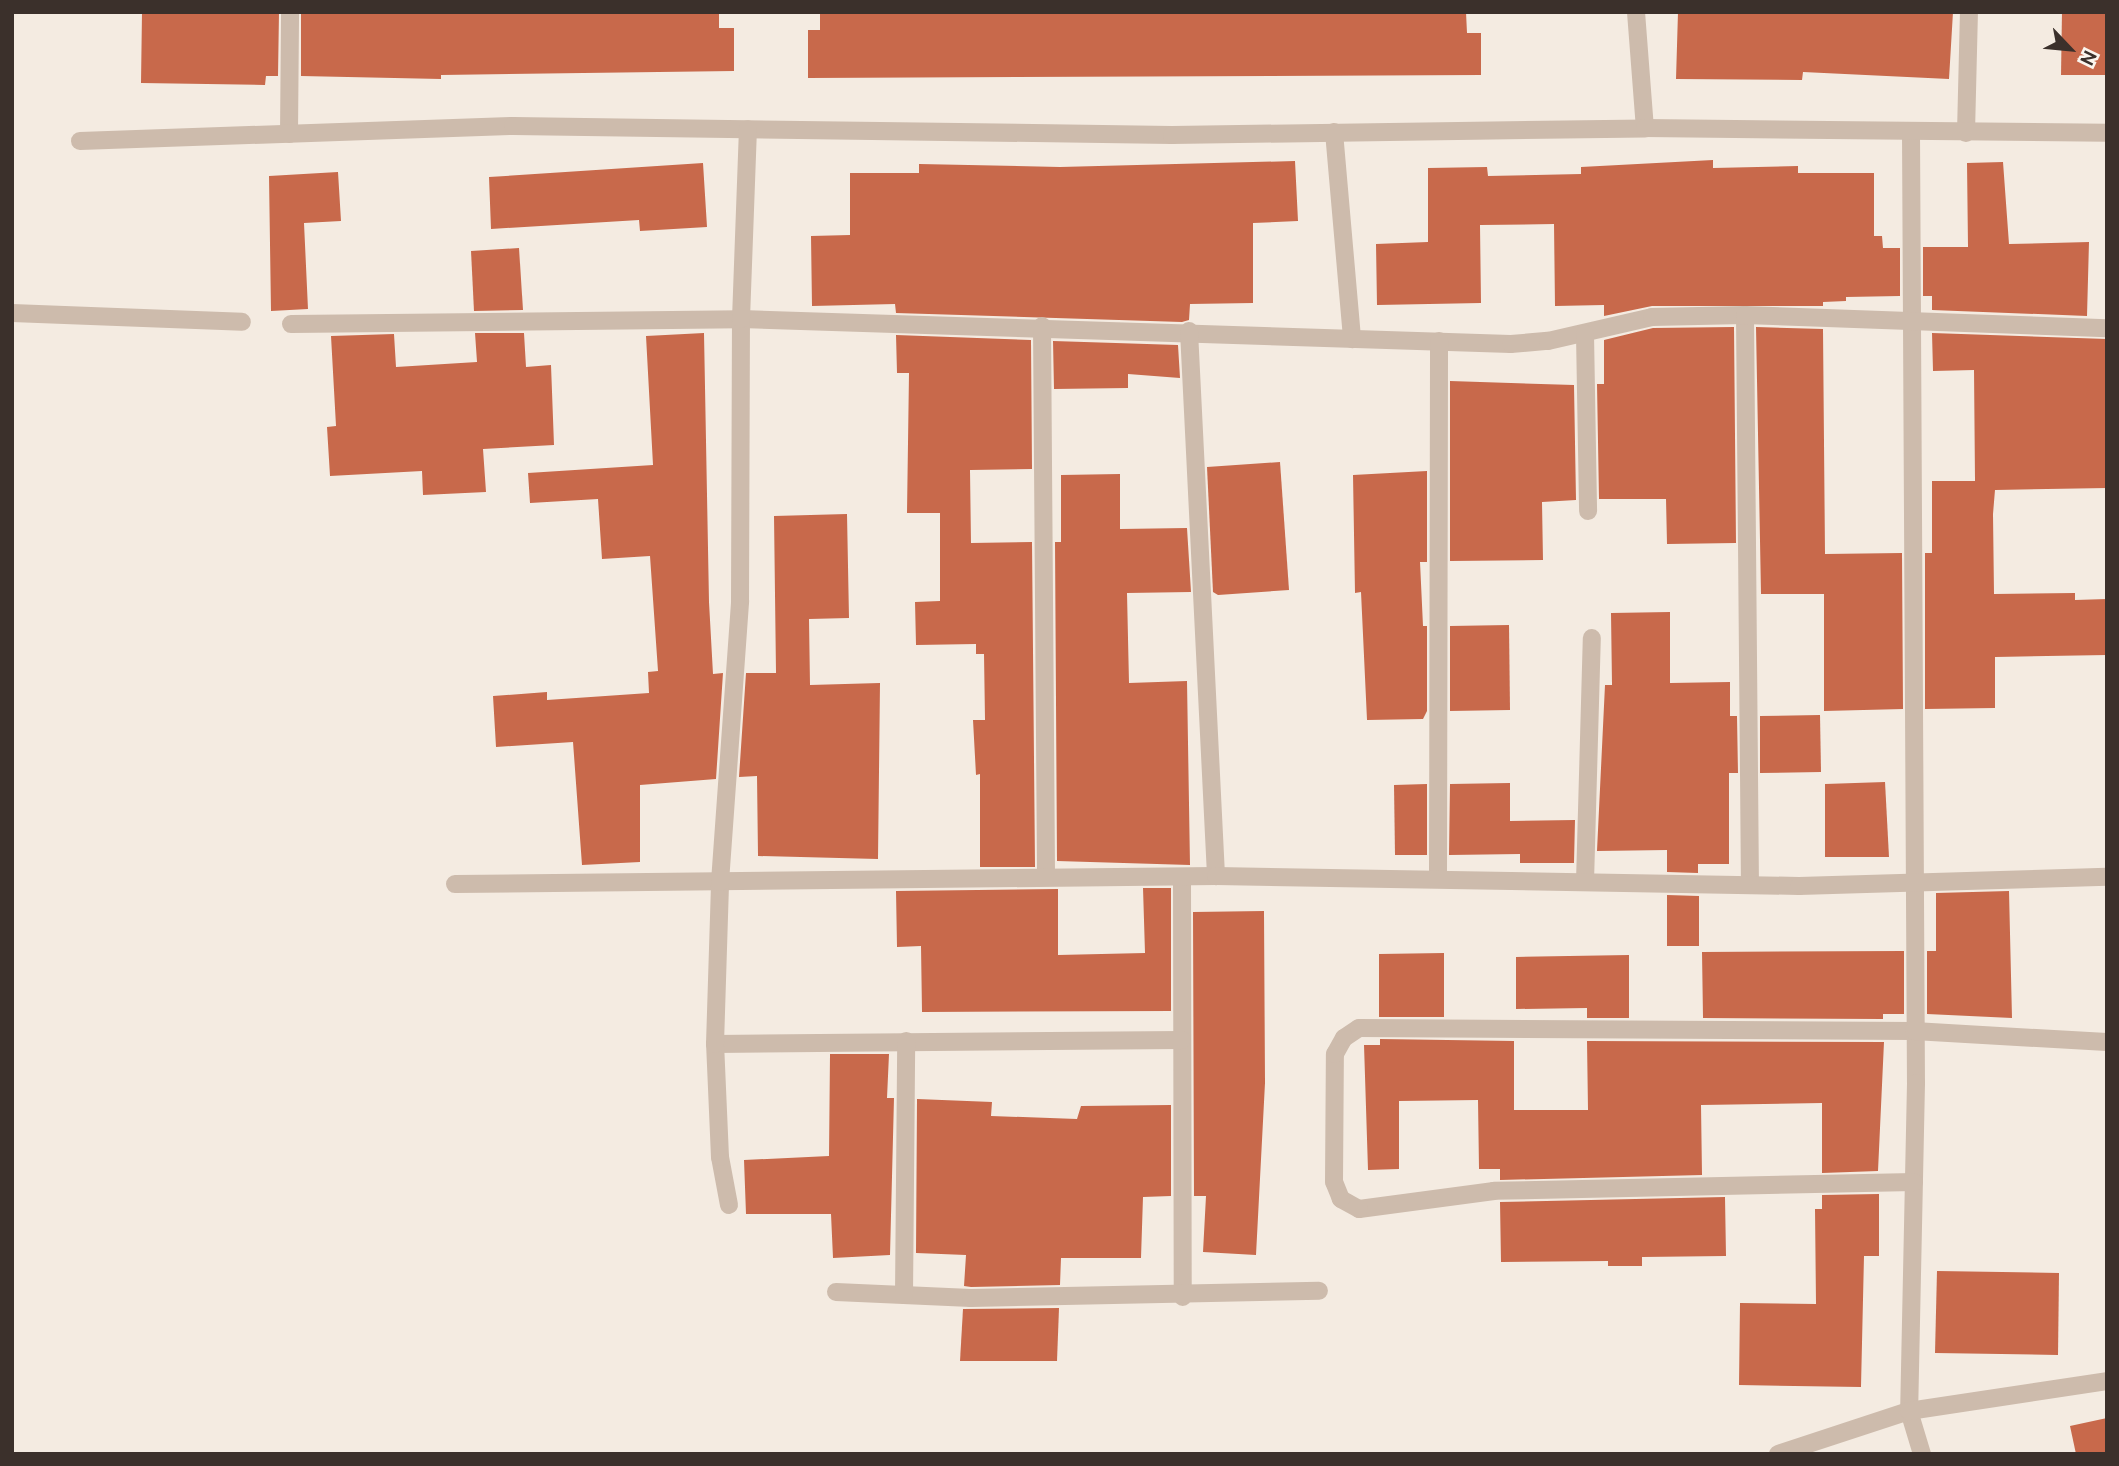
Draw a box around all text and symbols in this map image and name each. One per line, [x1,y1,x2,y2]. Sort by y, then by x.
north arrow [2035,14,2105,84]
text: N [2076,47,2102,69]

